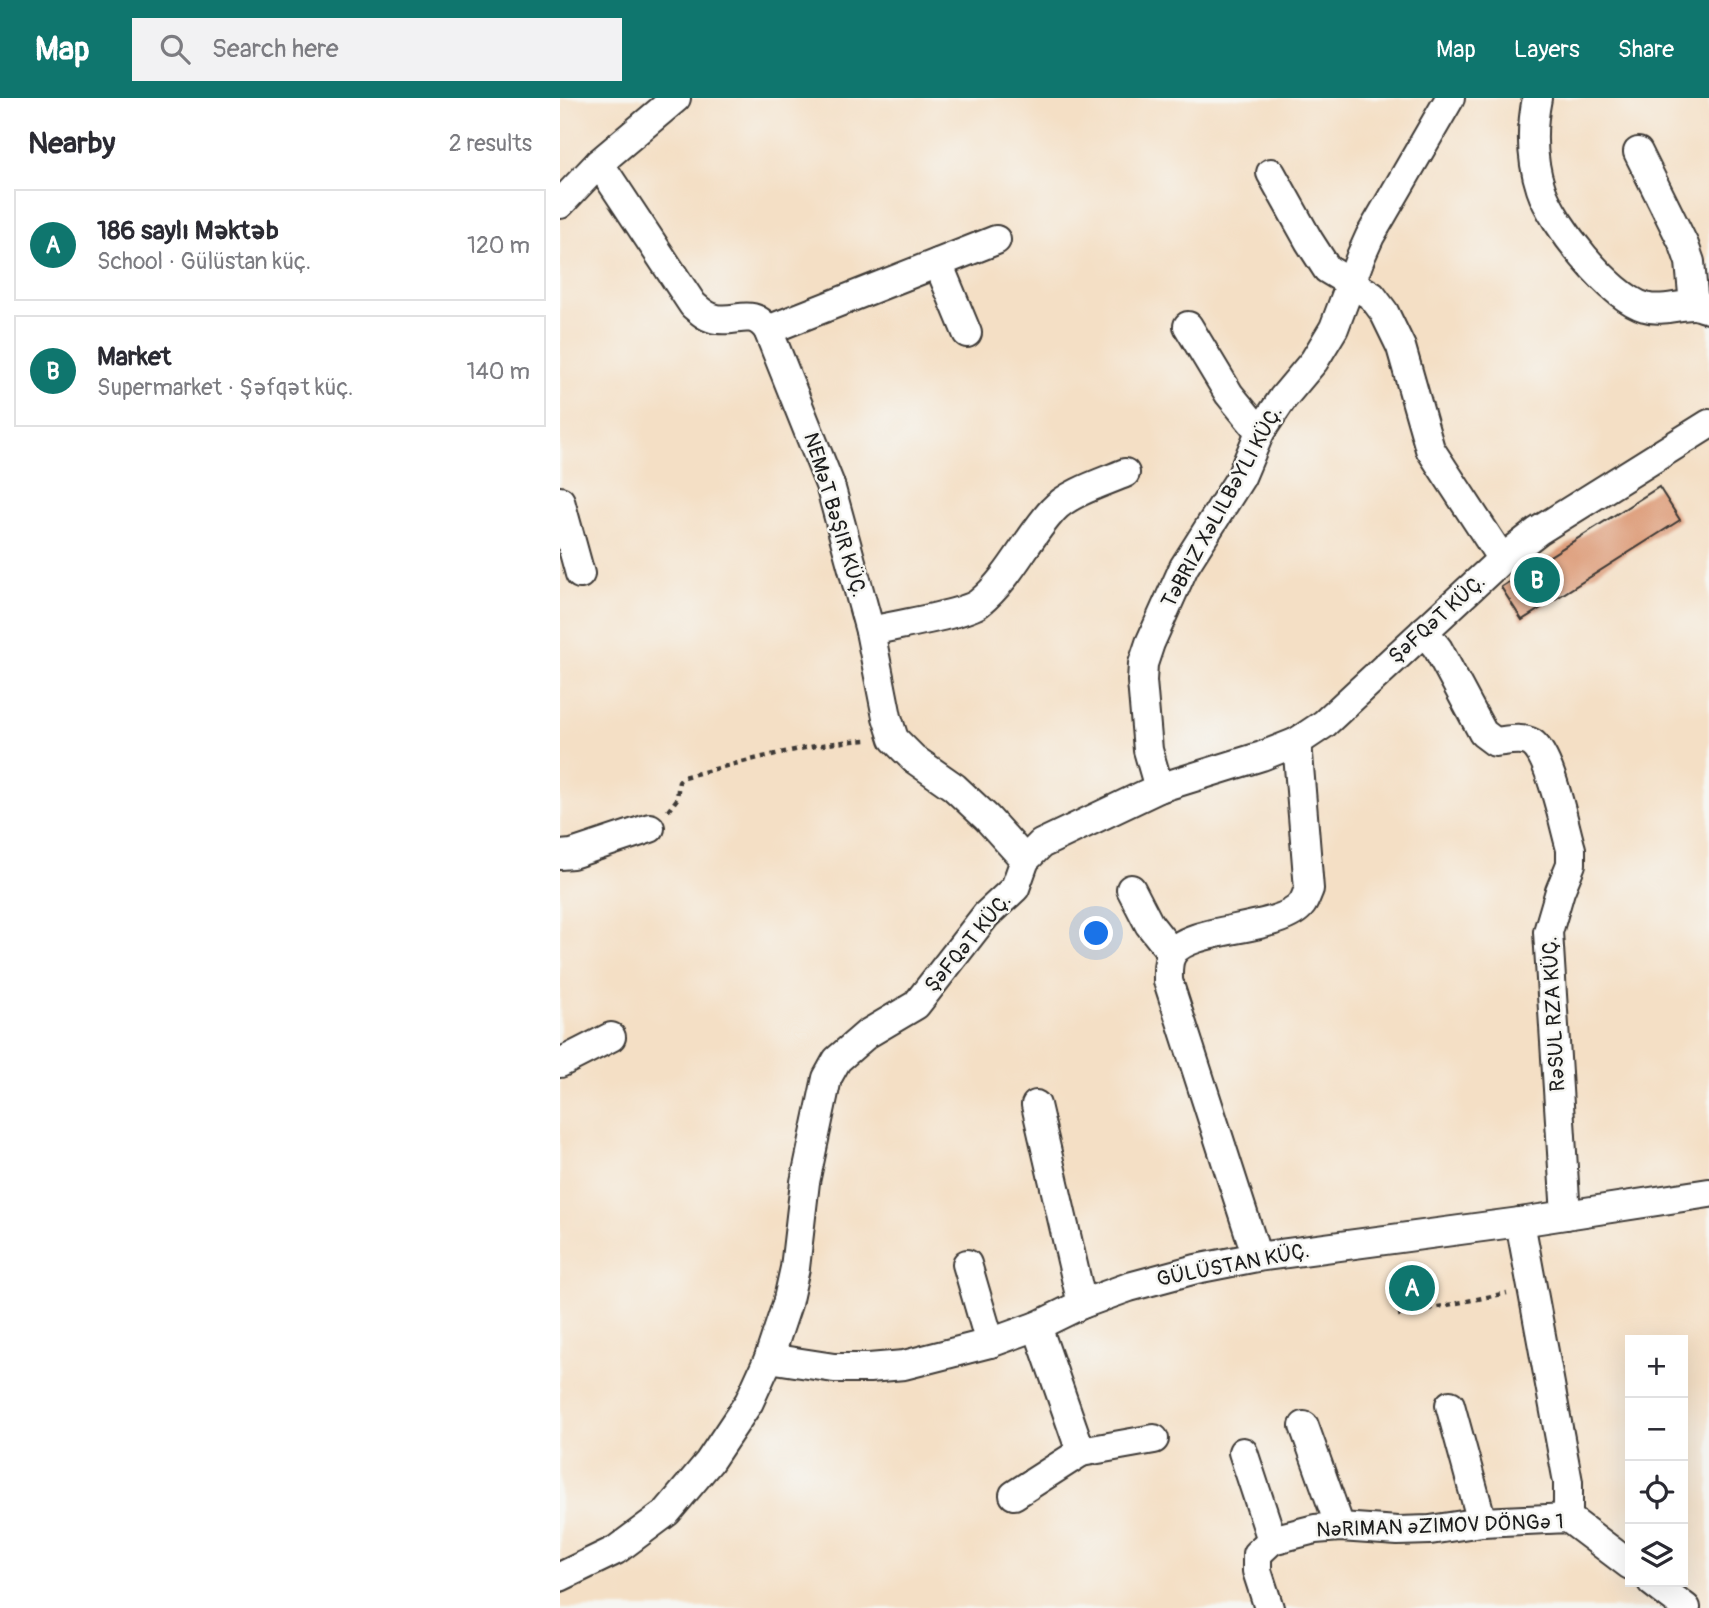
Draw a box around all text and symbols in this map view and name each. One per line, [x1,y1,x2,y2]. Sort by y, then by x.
search box [132,18,622,81]
text: Map [35,29,90,70]
icon: search [156,30,194,68]
text: Search here [212,33,339,65]
text: Map [1436,35,1476,64]
text: Layers [1514,35,1580,64]
text: Share [1618,35,1674,64]
text: Nearby [28,125,115,162]
text: 2 results [449,129,532,158]
text: 186 saylı Məktəb [97,215,279,247]
text: A [46,231,60,260]
text: 120 m [467,231,530,260]
text: School · Gülüstan küç. [97,247,311,276]
text: Market [97,341,171,373]
text: B [46,357,60,386]
text: 140 m [467,357,530,386]
text: Supermarket · Şəfqət küç. [97,373,353,402]
street label: TƏBRIZ XƏLILBƏYLI KÜÇ. [1155,401,1289,613]
street label: NEMƏT BƏŞIR KÜÇ. [797,430,873,600]
pin: B [1514,554,1560,606]
street label: ŞƏFQƏT KÜÇ. [1383,568,1491,670]
street label: ŞƏFQƏT KÜÇ. [919,888,1017,998]
your location [1079,916,1113,950]
street label: RƏSUL RZA KÜÇ. [1536,936,1572,1092]
street label: GÜLÜSTAN KÜÇ. [1155,1237,1311,1293]
pin: A [1389,1262,1435,1314]
map controls [1625,1335,1688,1587]
button: + [1625,1335,1688,1398]
button: − [1625,1398,1688,1461]
button: locate [1625,1461,1688,1524]
street label: NƏRIMAN ƏZIMOV DÖNGƏ 1 [1316,1508,1564,1544]
button: layers [1625,1524,1688,1587]

